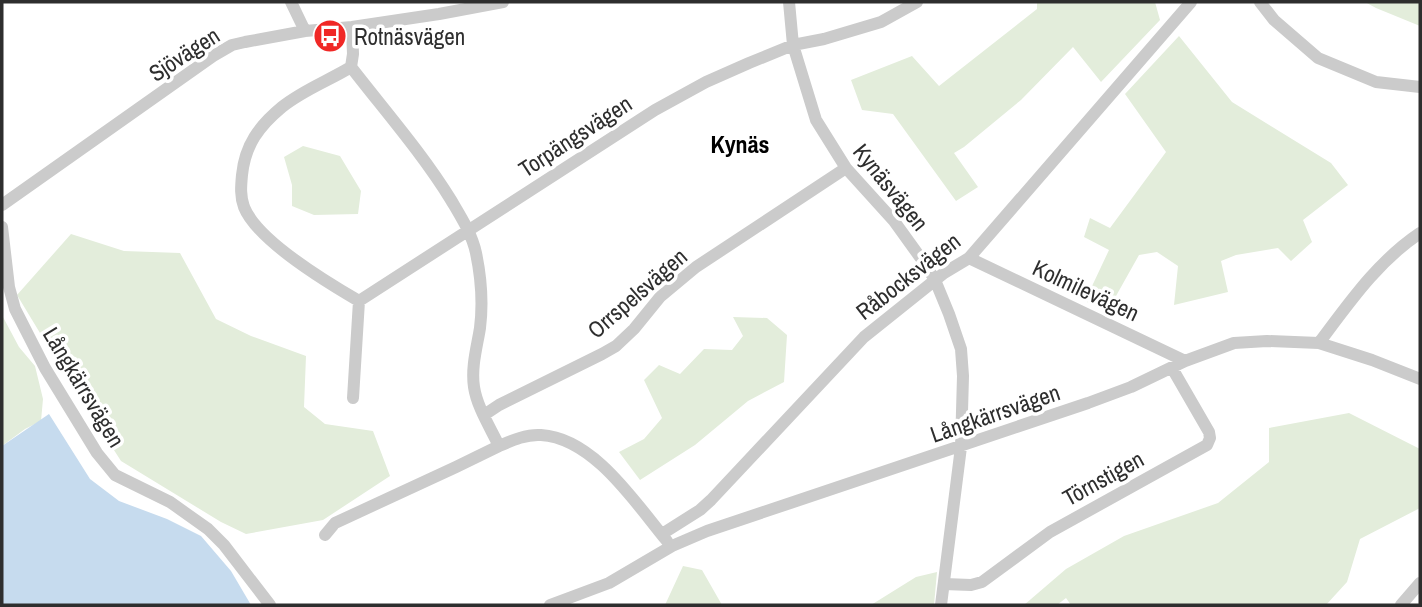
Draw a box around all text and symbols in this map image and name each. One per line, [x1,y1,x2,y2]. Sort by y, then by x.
bus stop icon: Rotnäsvägen [311,17,349,55]
street label: Sjövägen [143,20,225,88]
place label: Rotnäsvägen [354,21,465,52]
street label: Torpängsvägen [512,88,638,184]
district label: Kynäs [710,128,770,160]
street label: Kynäsvägen [846,137,936,237]
street label: Råbocksvägen [849,225,967,327]
street label: Orrspelsvägen [581,241,693,345]
street label: Kolmilevägen [1028,252,1144,328]
street label: Långkärrsvägen [36,321,132,453]
street label: Långkärrsvägen [926,376,1064,450]
street label: Törnstigen [1057,443,1149,513]

